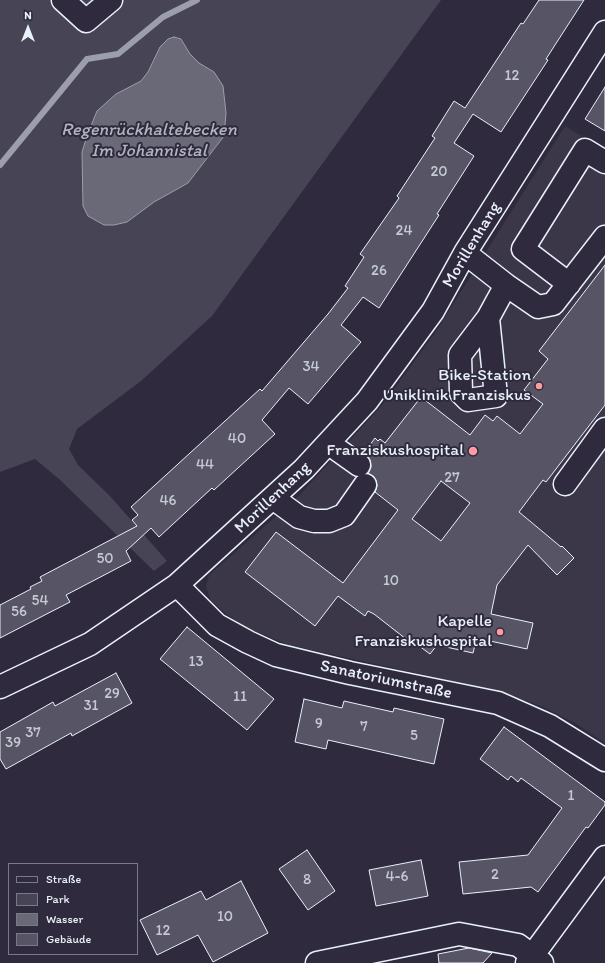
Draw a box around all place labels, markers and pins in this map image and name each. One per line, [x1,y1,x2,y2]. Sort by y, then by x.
place label: Bike-Station Uniklinik Franziskus [383,366,531,406]
marker: Bike-Station Uniklinik Franziskus [534,381,544,391]
place label: Franziskushospital [326,441,464,461]
marker: Franziskushospital [467,445,479,457]
place label: Kapelle Franziskushospital [354,612,492,652]
marker: Kapelle Franziskushospital [495,627,505,637]

